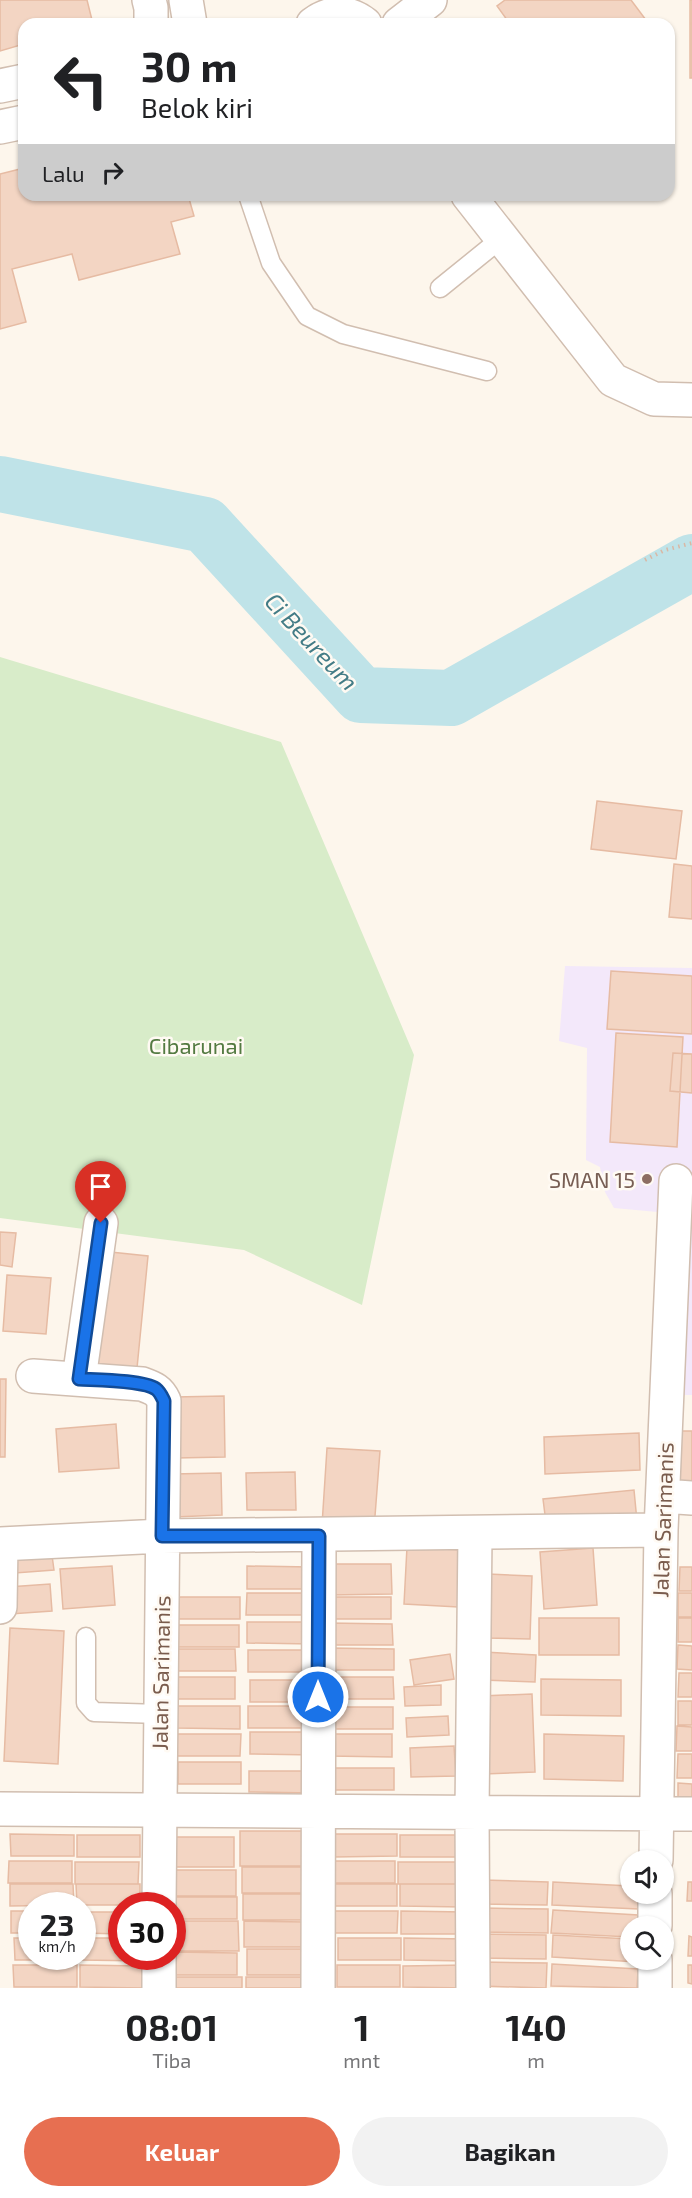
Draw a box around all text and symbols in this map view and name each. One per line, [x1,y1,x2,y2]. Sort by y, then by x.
text: 30 m [141,40,237,90]
icon: left [42,42,120,120]
text: Belok kiri [141,91,253,123]
icon: right [96,156,129,189]
text: Lalu [42,160,84,186]
water label: Ci Beureum [259,586,365,696]
park label: Cibarunai [149,1032,243,1058]
pin [75,1161,126,1223]
place label: SMAN 15 [549,1166,635,1192]
icon: arrive [84,1170,117,1203]
marker: SMAN 15 [640,1172,654,1186]
street label: Jalan Sarimanis [646,1442,678,1598]
street label: Jalan Sarimanis [146,1595,174,1751]
position arrow [286,1665,350,1729]
map controls [620,1850,674,1970]
button: sound [620,1850,674,1904]
speed limit sign: 30 [108,1892,186,1970]
text: 23 [40,1906,74,1942]
button: search [620,1916,674,1970]
text: km/h [38,1937,76,1955]
text: 08:01 [125,2005,218,2048]
text: 1 [354,2005,369,2048]
text: 140 [505,2005,567,2048]
text: Tiba [152,2048,191,2072]
text: mnt [343,2048,380,2072]
text: m [527,2048,545,2072]
button: Keluar [24,2117,340,2186]
button: Bagikan [352,2117,668,2186]

